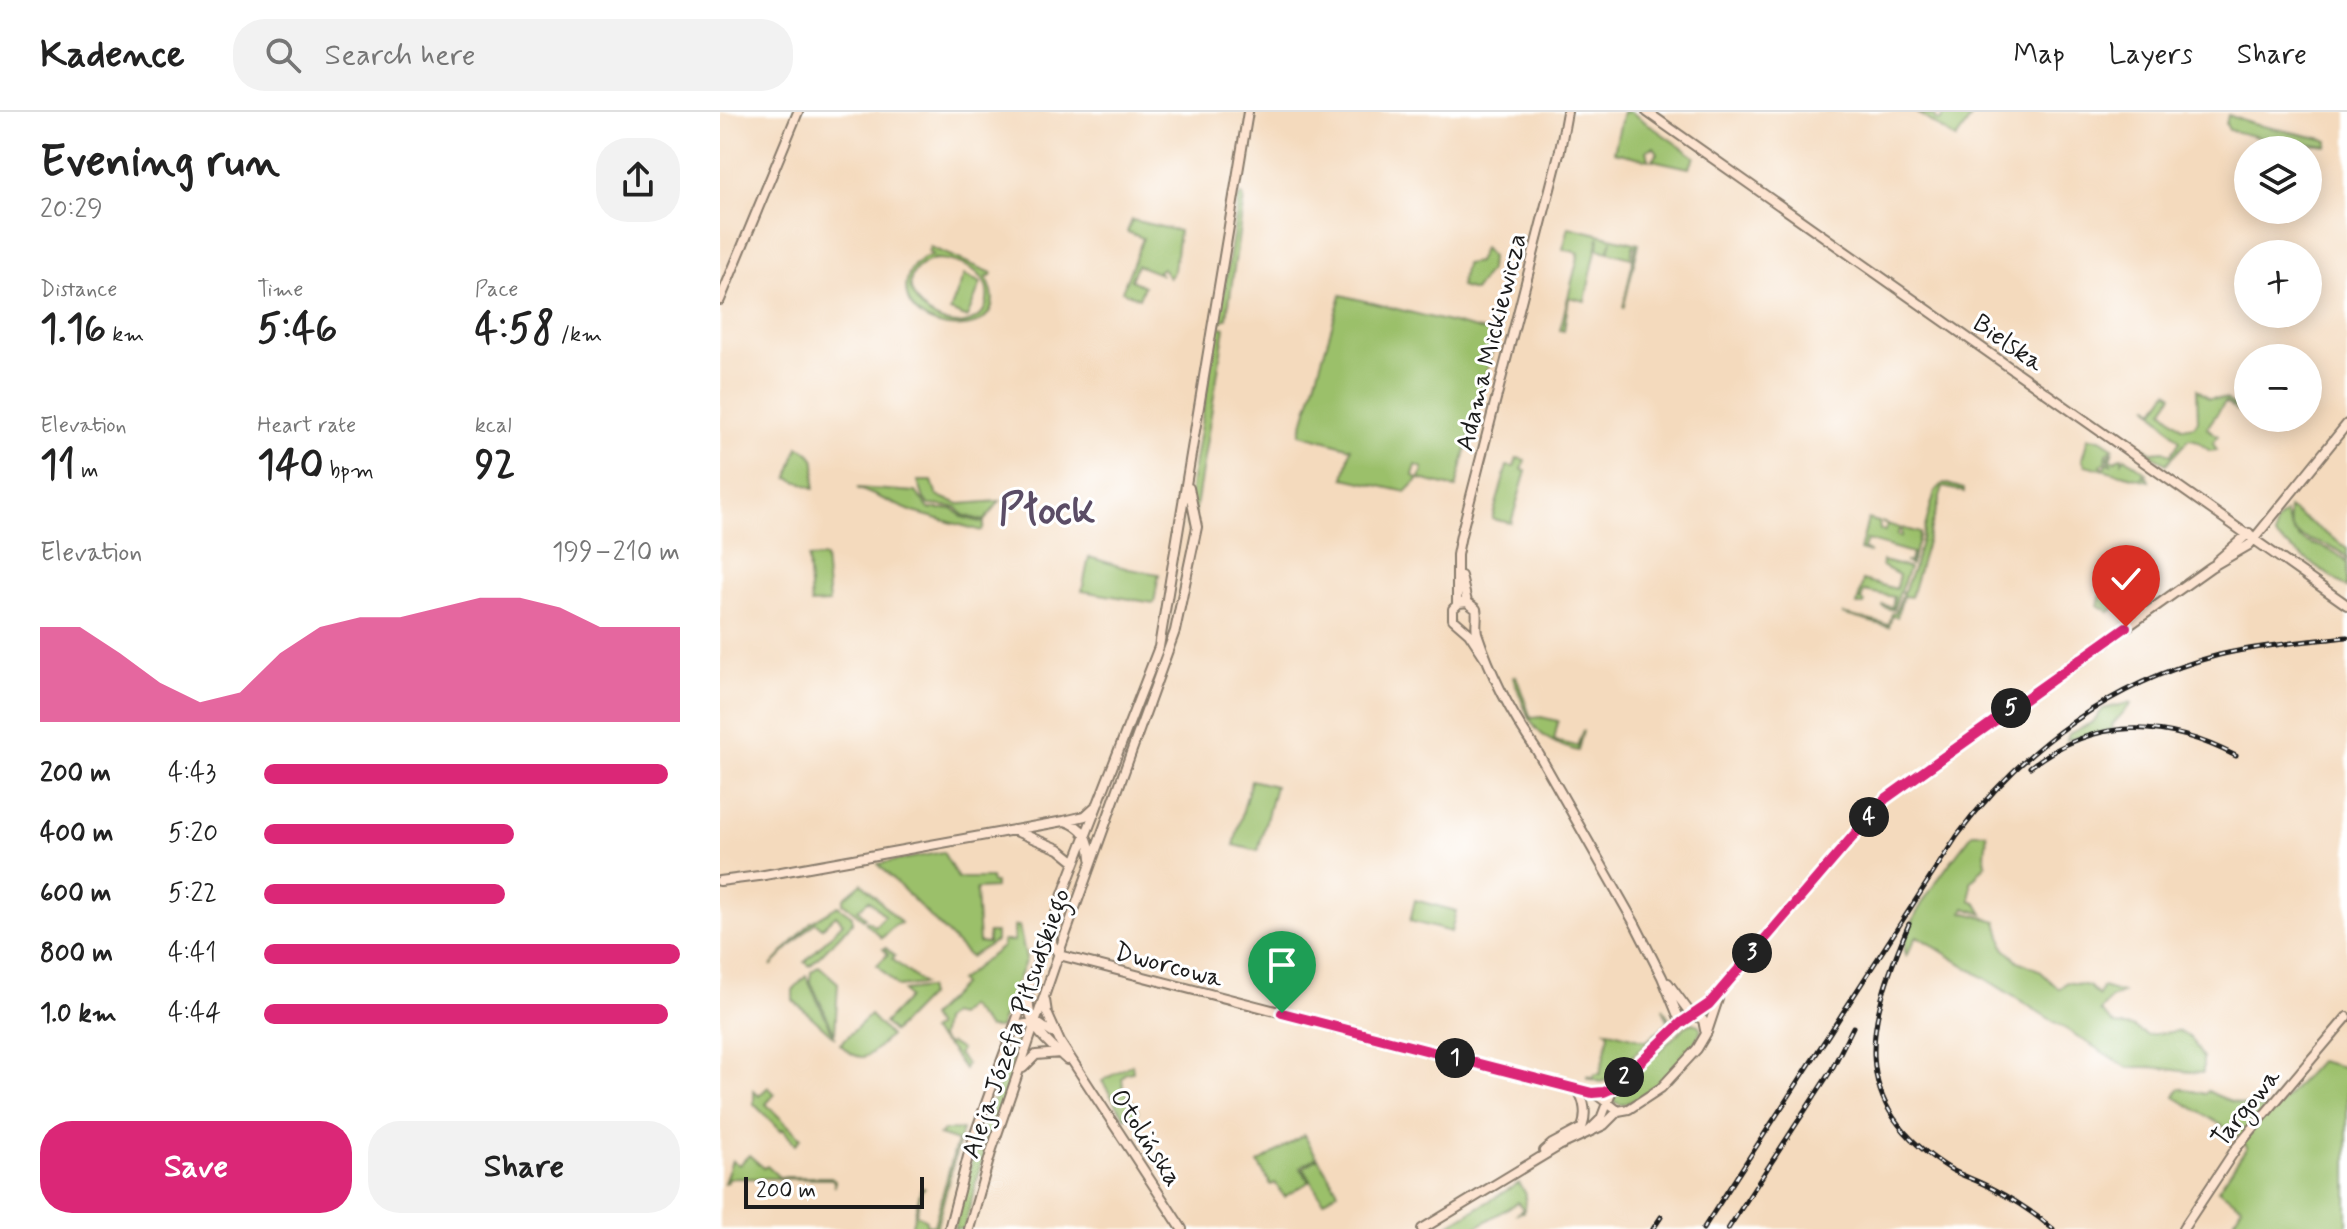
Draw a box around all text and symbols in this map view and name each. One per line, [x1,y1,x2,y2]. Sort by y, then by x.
search box [233,19,793,91]
text: Kadence [40,31,185,80]
icon: search [261,33,305,77]
text: Search here [325,36,476,75]
text: Map [2014,37,2065,74]
text: Layers [2109,37,2193,74]
text: Share [2237,37,2307,74]
text: Evening run [40,134,280,192]
map controls [2234,136,2322,432]
button: layers [2234,136,2322,224]
button: share [596,138,680,222]
text: 20:29 [40,193,103,227]
street label: Adama Mickiewicza [1448,230,1535,455]
button: + [2234,240,2322,328]
text: Distance [40,276,117,304]
text: Time [257,276,303,304]
text: Pace [475,276,518,304]
text: 1.16 [40,304,106,356]
text: 5:46 [257,304,337,356]
text: 4:58 [475,304,555,356]
street label: Bielska [1966,307,2050,381]
text: km [106,321,144,349]
text: /km [555,321,602,349]
button: − [2234,344,2322,432]
text: Elevation [40,412,127,440]
text: Heart rate [257,412,356,440]
text: kcal [475,412,512,440]
text: 11 [40,440,75,492]
text: 140 [257,440,324,492]
text: 92 [475,440,515,492]
text: m [75,457,99,485]
text: bpm [324,457,374,485]
district label: Płock [998,484,1096,539]
text: Elevation [40,536,142,570]
text: 199–210 m [552,536,680,570]
pin [2092,545,2160,627]
icon: check [2104,557,2148,601]
pin: 5 [1991,688,2031,728]
text: 5 [2004,694,2018,722]
text: 200 m [40,757,111,791]
text: 4:43 [168,757,216,791]
pin: 4 [1849,797,1889,837]
text: 4 [1863,803,1875,831]
text: 400 m [40,817,113,851]
text: 5:20 [168,817,218,851]
text: 600 m [40,877,112,911]
text: 5:22 [168,877,217,911]
street label: Aleja Józefa Piłsudskiego [955,884,1082,1164]
pin [1248,931,1316,1013]
pin: 3 [1732,933,1772,973]
street label: Dworcowa [1111,935,1227,997]
text: 800 m [40,937,113,971]
text: 4:41 [168,937,216,971]
text: 3 [1747,939,1757,967]
icon: arrive [1260,943,1304,987]
text: 1.0 km [40,997,117,1031]
text: 4:44 [168,997,221,1031]
pin: 1 [1435,1038,1475,1078]
text: 1 [1450,1044,1460,1072]
pin: 2 [1604,1057,1644,1097]
street label: Targowa [2204,1061,2291,1156]
text: 2 [1619,1063,1629,1091]
street label: Otolińska [1101,1083,1190,1193]
button: Save [40,1121,352,1213]
button: Share [368,1121,680,1213]
scale bar [744,1173,924,1209]
text: 200 m [756,1177,816,1205]

